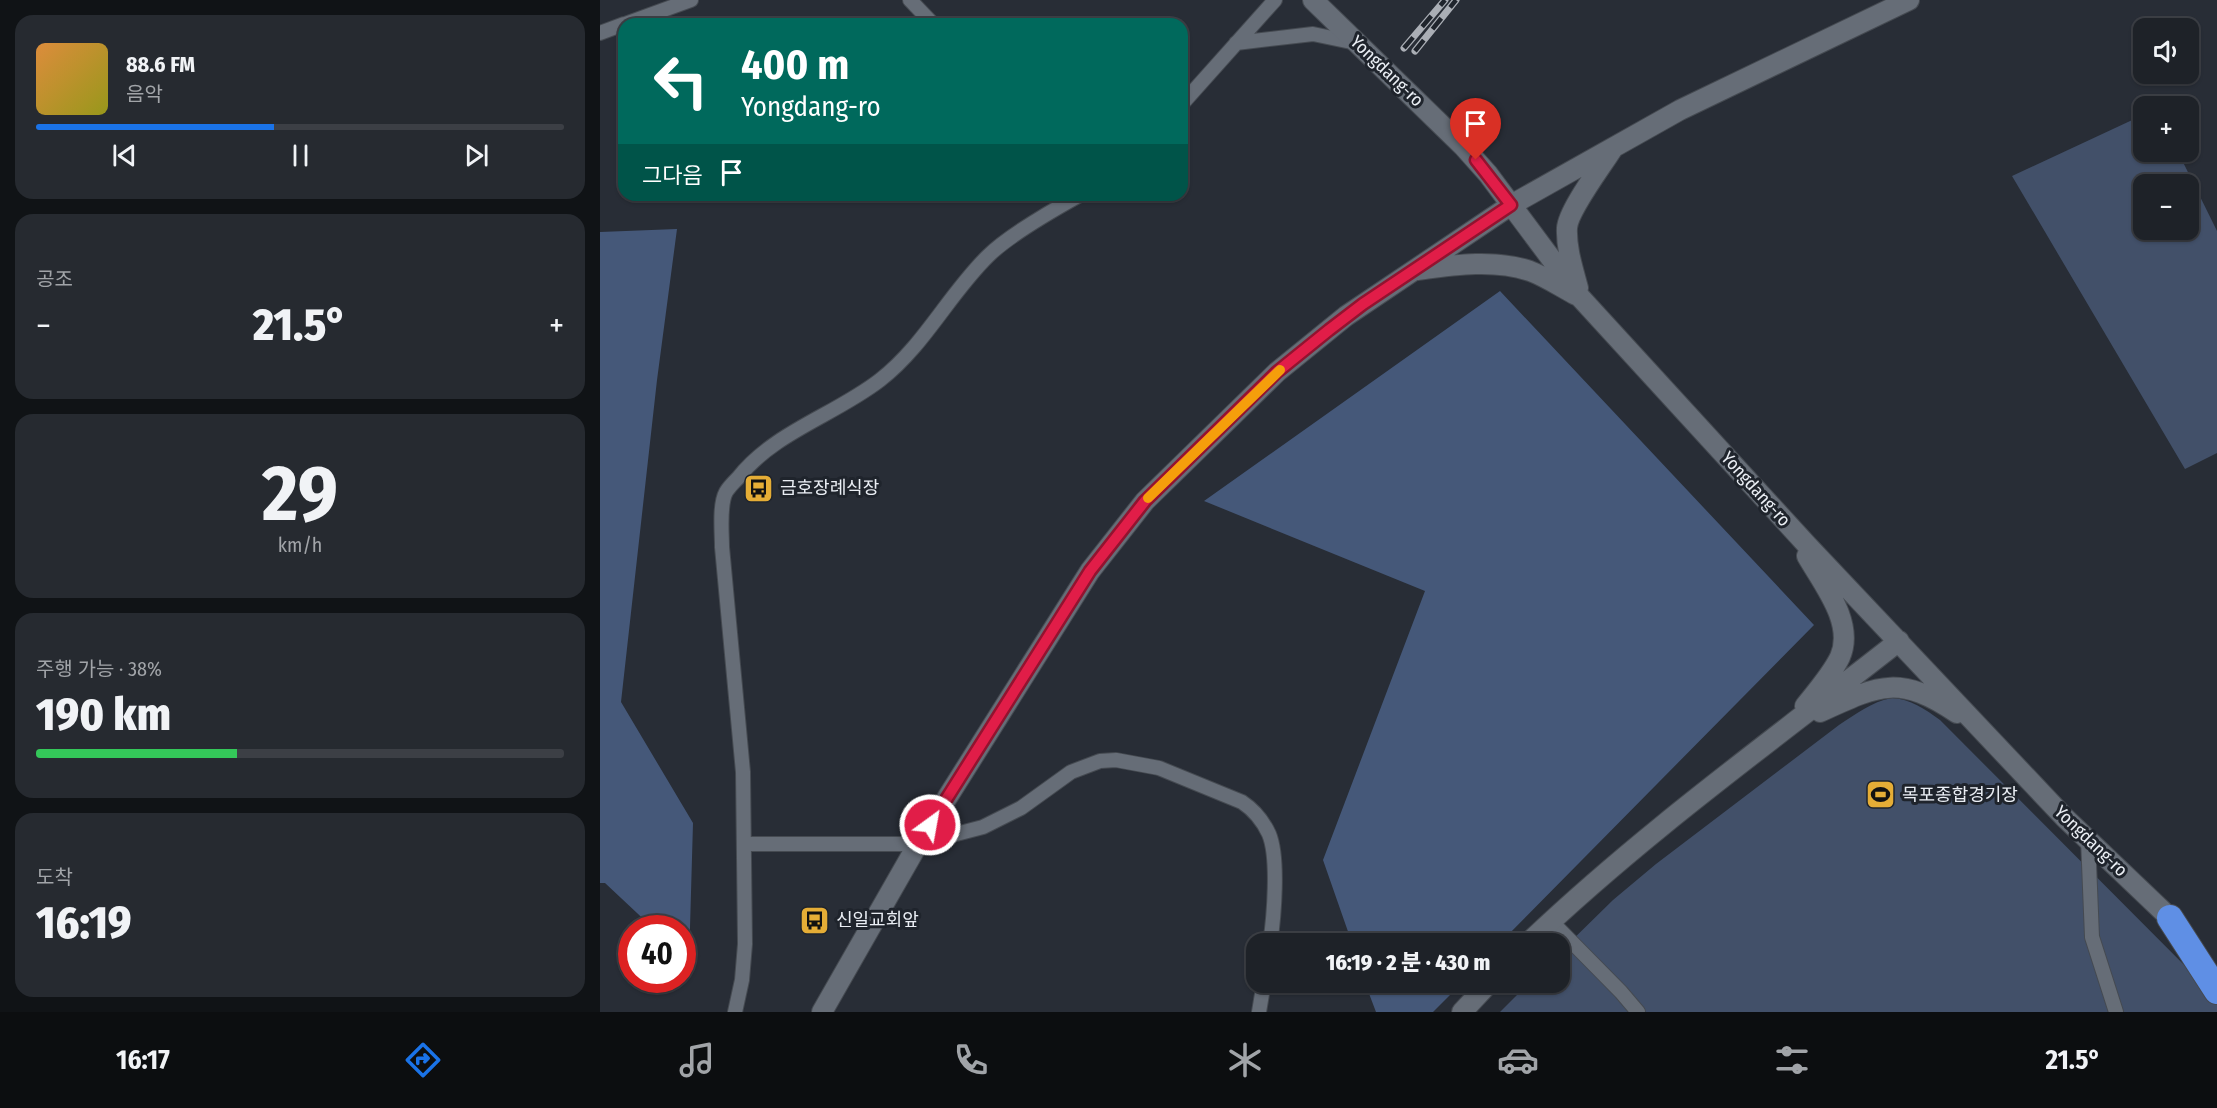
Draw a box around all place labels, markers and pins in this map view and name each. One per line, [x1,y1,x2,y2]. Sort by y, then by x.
pin [1450,98,1501,160]
bus stop icon: 금호장례식장 [743,472,775,504]
place label: 금호장례식장 [780,477,879,499]
sports icon: 목포종합경기장 [1865,779,1897,811]
place label: 목포종합경기장 [1902,784,2018,806]
bus stop icon: 신일교회앞 [799,904,831,936]
place label: 신일교회앞 [836,909,919,931]

